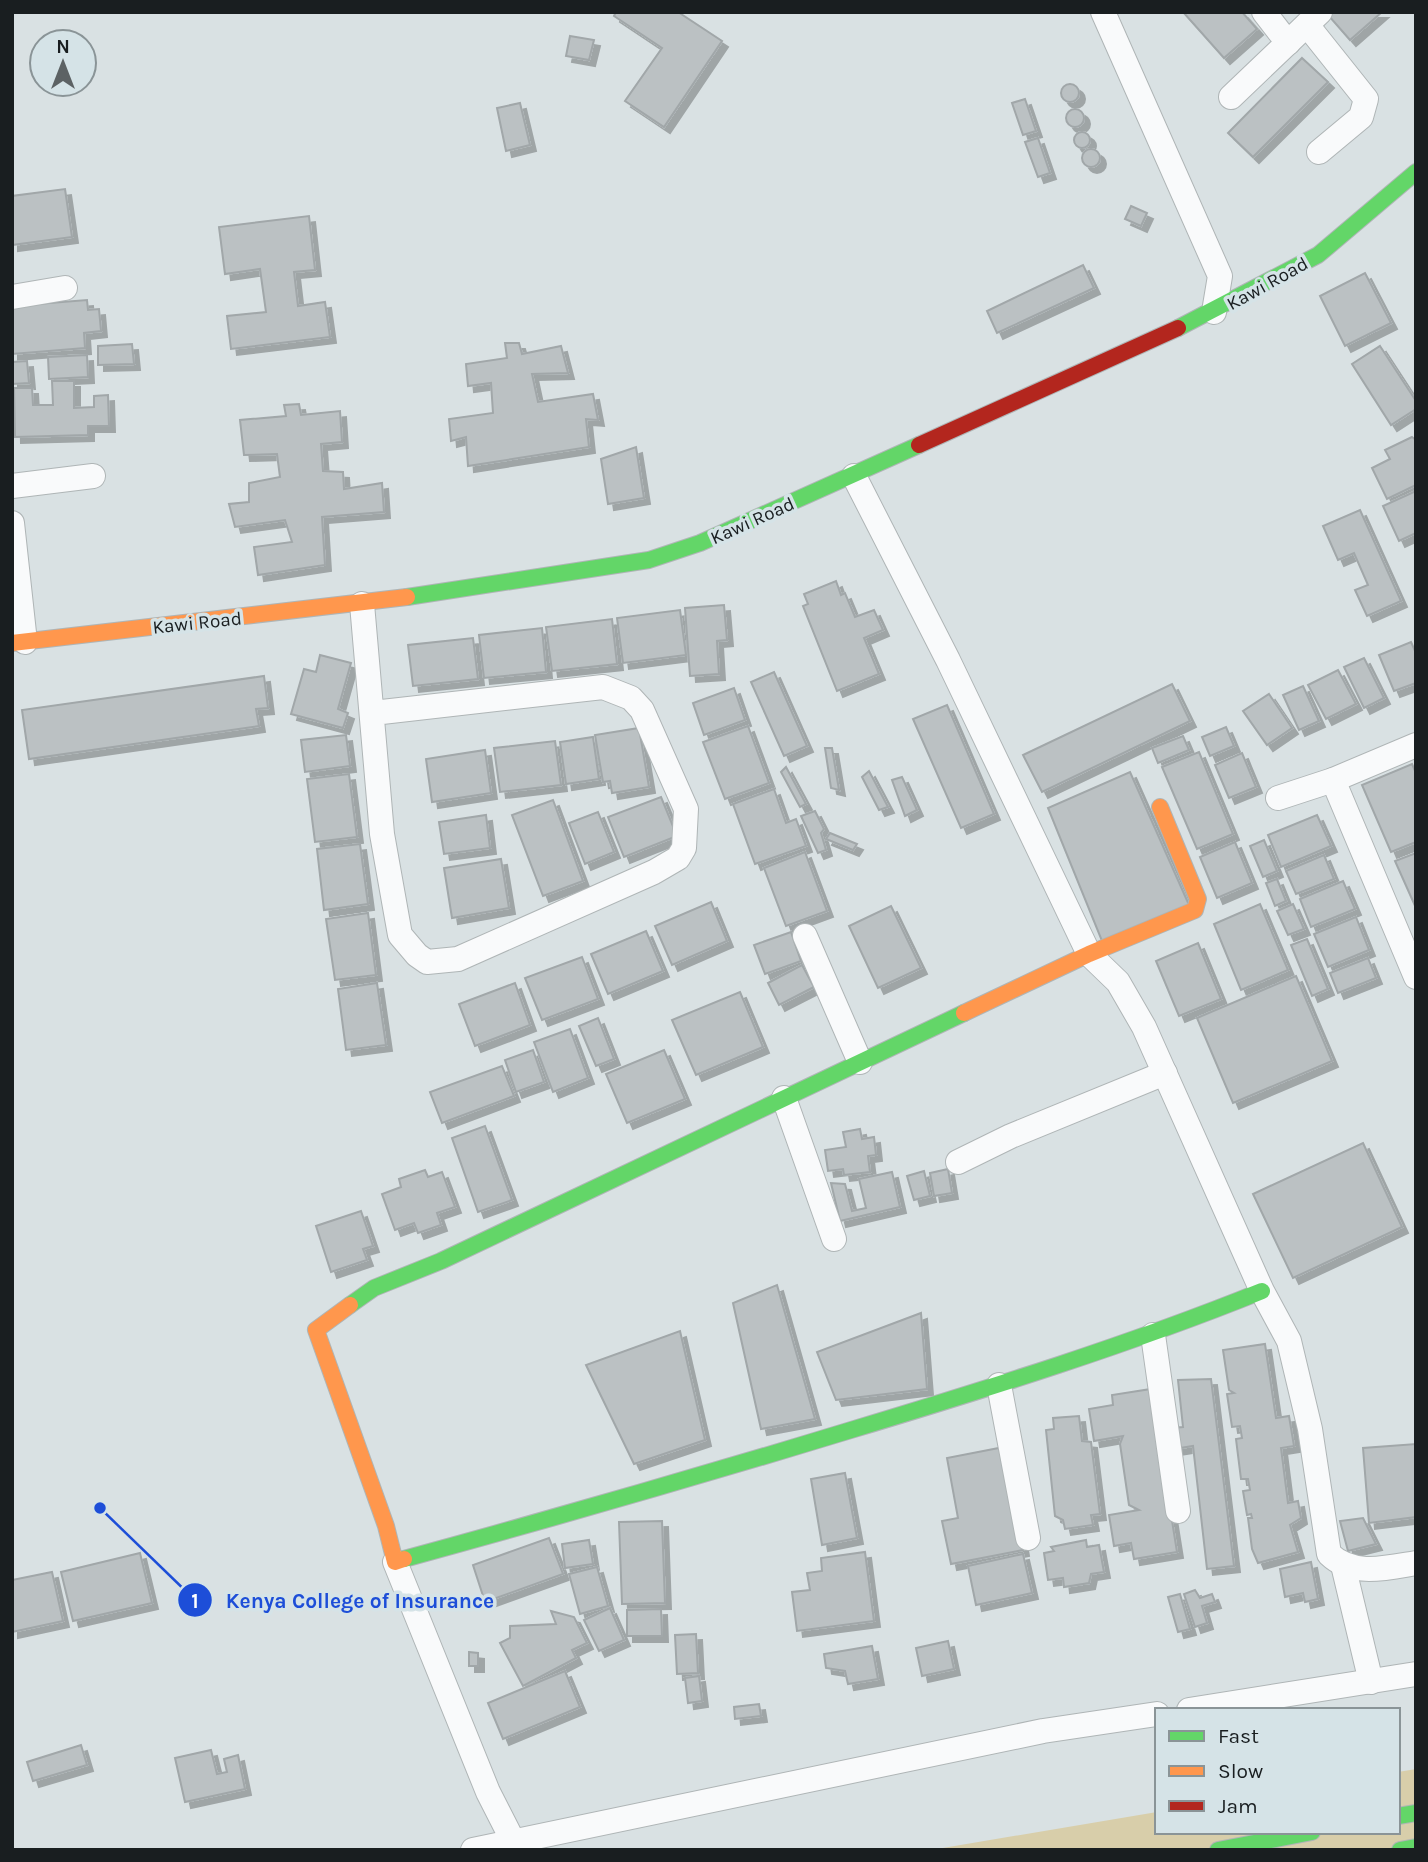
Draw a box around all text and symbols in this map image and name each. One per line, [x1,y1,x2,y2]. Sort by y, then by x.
north arrow [28,28,98,98]
text: N [56,36,70,58]
street label: Kawi Road [1223,253,1312,315]
street label: Kawi Road [707,493,798,549]
street label: Kawi Road [151,607,243,639]
callout: Kenya College of Insurance [177,1579,509,1621]
text: 1 [191,1589,199,1613]
text: Kenya College of Insurance [226,1589,494,1613]
legend [1155,1708,1400,1834]
text: Fast [1218,1724,1259,1748]
text: Slow [1218,1759,1263,1783]
text: Jam [1218,1794,1258,1818]

